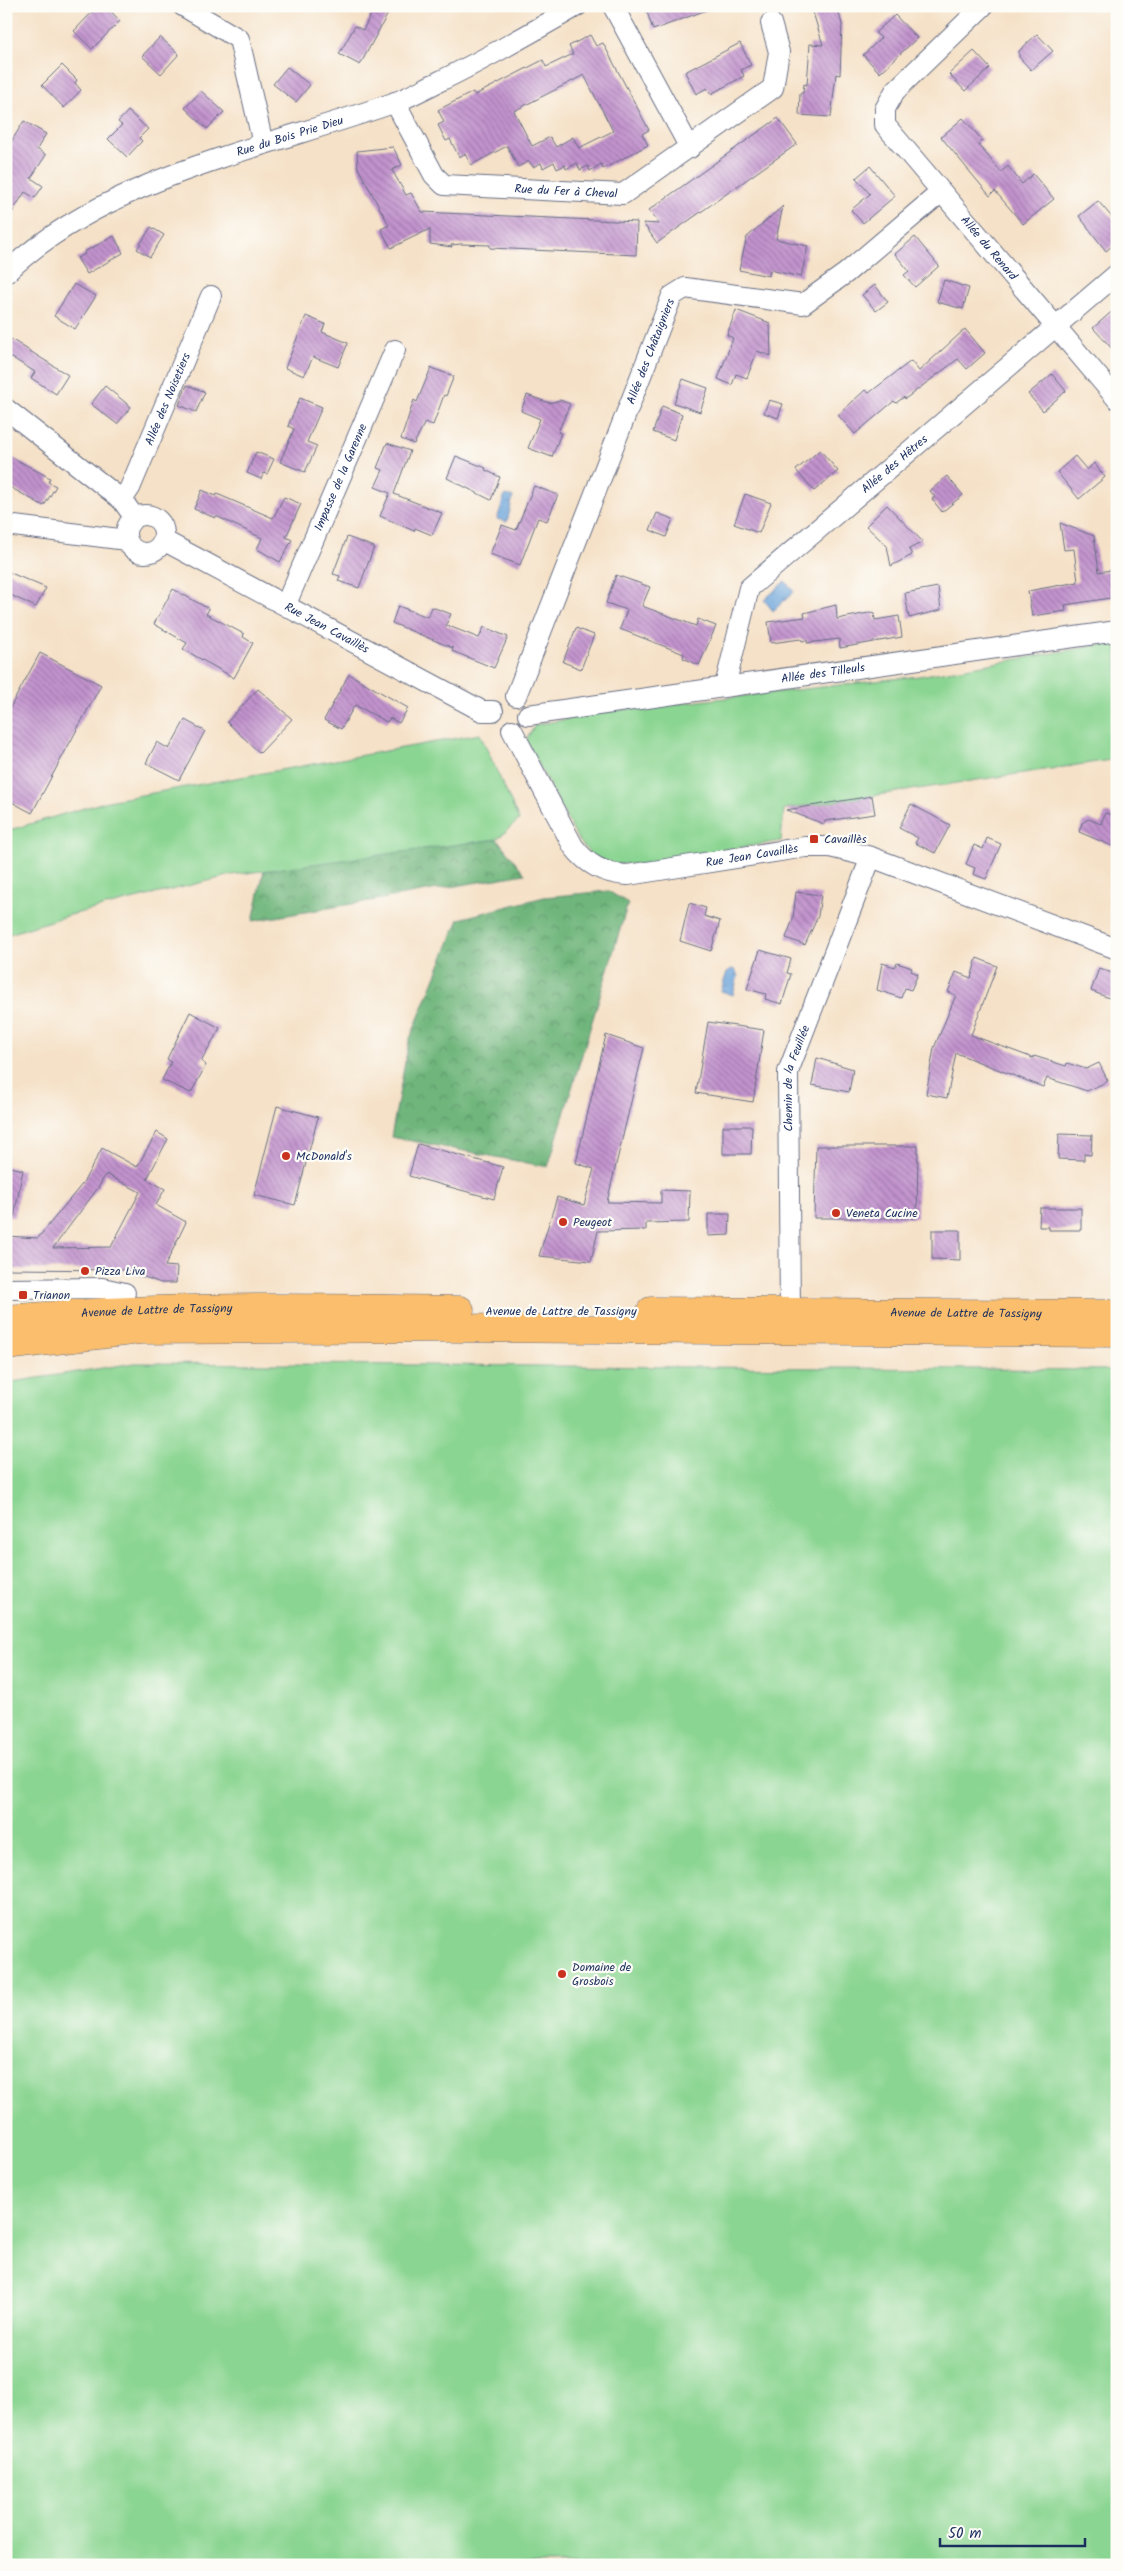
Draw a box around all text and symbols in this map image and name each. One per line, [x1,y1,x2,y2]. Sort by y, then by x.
street label: Rue du Bois Prie Dieu [234,111,346,162]
street label: Rue du Fer à Cheval [514,179,618,203]
street label: Allée du Renard [956,211,1023,285]
street label: Allée des Châtaigniers [621,296,680,407]
street label: Allée des Noisetiers [140,350,196,448]
street label: Impasse de la Garenne [309,420,372,534]
street label: Allée des Hêtres [857,430,932,498]
street label: Rue Jean Cavaillès [281,597,373,658]
street label: Allée des Tilleuls [780,658,866,688]
place label: Cavaillès [824,830,867,849]
marker: Cavaillès [808,833,820,845]
street label: Rue Jean Cavaillès [704,839,800,872]
street label: Chemin de la Feuillée [779,1022,815,1132]
place label: McDonald's [296,1147,352,1166]
marker: McDonald's [280,1150,292,1162]
place label: Veneta Cucine [846,1204,918,1223]
marker: Veneta Cucine [830,1207,842,1219]
place label: Peugeot [573,1213,612,1232]
marker: Peugeot [557,1216,569,1228]
place label: Pizza Liva [95,1262,146,1281]
marker: Pizza Liva [79,1265,91,1277]
place label: Trianon [33,1286,70,1305]
marker: Trianon [17,1289,29,1301]
street label: Avenue de Lattre de Tassigny [81,1299,233,1323]
street label: Avenue de Lattre de Tassigny [485,1302,637,1321]
street label: Avenue de Lattre de Tassigny [890,1303,1042,1323]
place label: Domaine de Grosbois [572,1958,632,1991]
marker: Domaine de Grosbois [556,1968,568,1980]
scale bar [940,2516,1086,2548]
text: 50 m [948,2522,982,2546]

